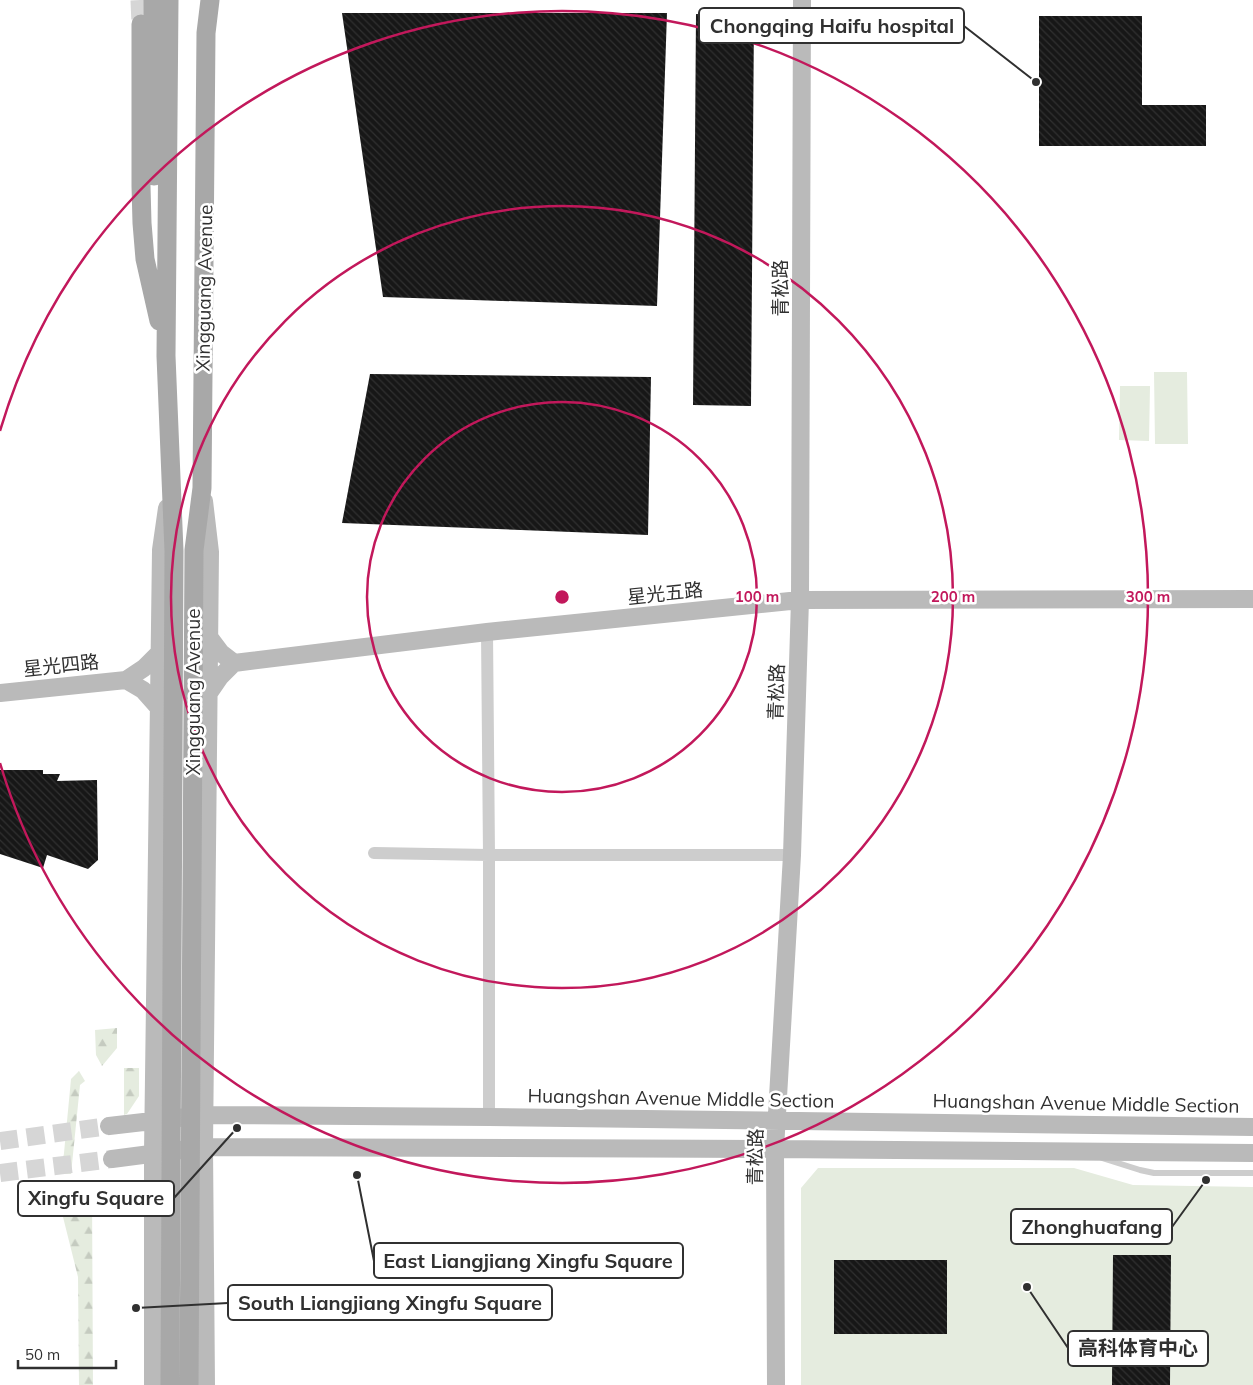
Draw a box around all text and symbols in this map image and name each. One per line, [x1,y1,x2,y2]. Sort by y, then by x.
callout: Chongqing Haifu hospital [699,8,964,43]
text: Chongqing Haifu hospital [710,13,954,38]
street label: Xingguang Avenue [191,204,217,372]
street label: 青松路 [768,259,792,317]
street label: 星光五路 [626,577,704,609]
text: 100 m [735,587,779,606]
text: 200 m [931,587,975,606]
text: 300 m [1126,587,1170,606]
centre of rings [553,588,571,606]
street label: Xingguang Avenue [181,608,205,776]
street label: 星光四路 [22,649,100,681]
street label: 青松路 [763,663,789,721]
street label: Huangshan Avenue Middle Section [527,1083,835,1113]
street label: Huangshan Avenue Middle Section [932,1088,1240,1118]
street label: 青松路 [743,1128,767,1186]
callout: Xingfu Square [18,1181,174,1216]
text: Xingfu Square [27,1185,164,1210]
callout: Zhonghuafang [1011,1209,1172,1244]
text: Zhonghuafang [1021,1214,1163,1239]
callout: East Liangjiang Xingfu Square [374,1243,683,1278]
text: East Liangjiang Xingfu Square [383,1248,673,1273]
callout: South Liangjiang Xingfu Square [228,1285,552,1320]
text: South Liangjiang Xingfu Square [238,1290,542,1315]
callout: 高科体育中心 [1068,1331,1208,1366]
text: 高科体育中心 [1078,1335,1198,1360]
scale bar [18,1338,115,1370]
text: 50 m [25,1345,60,1364]

